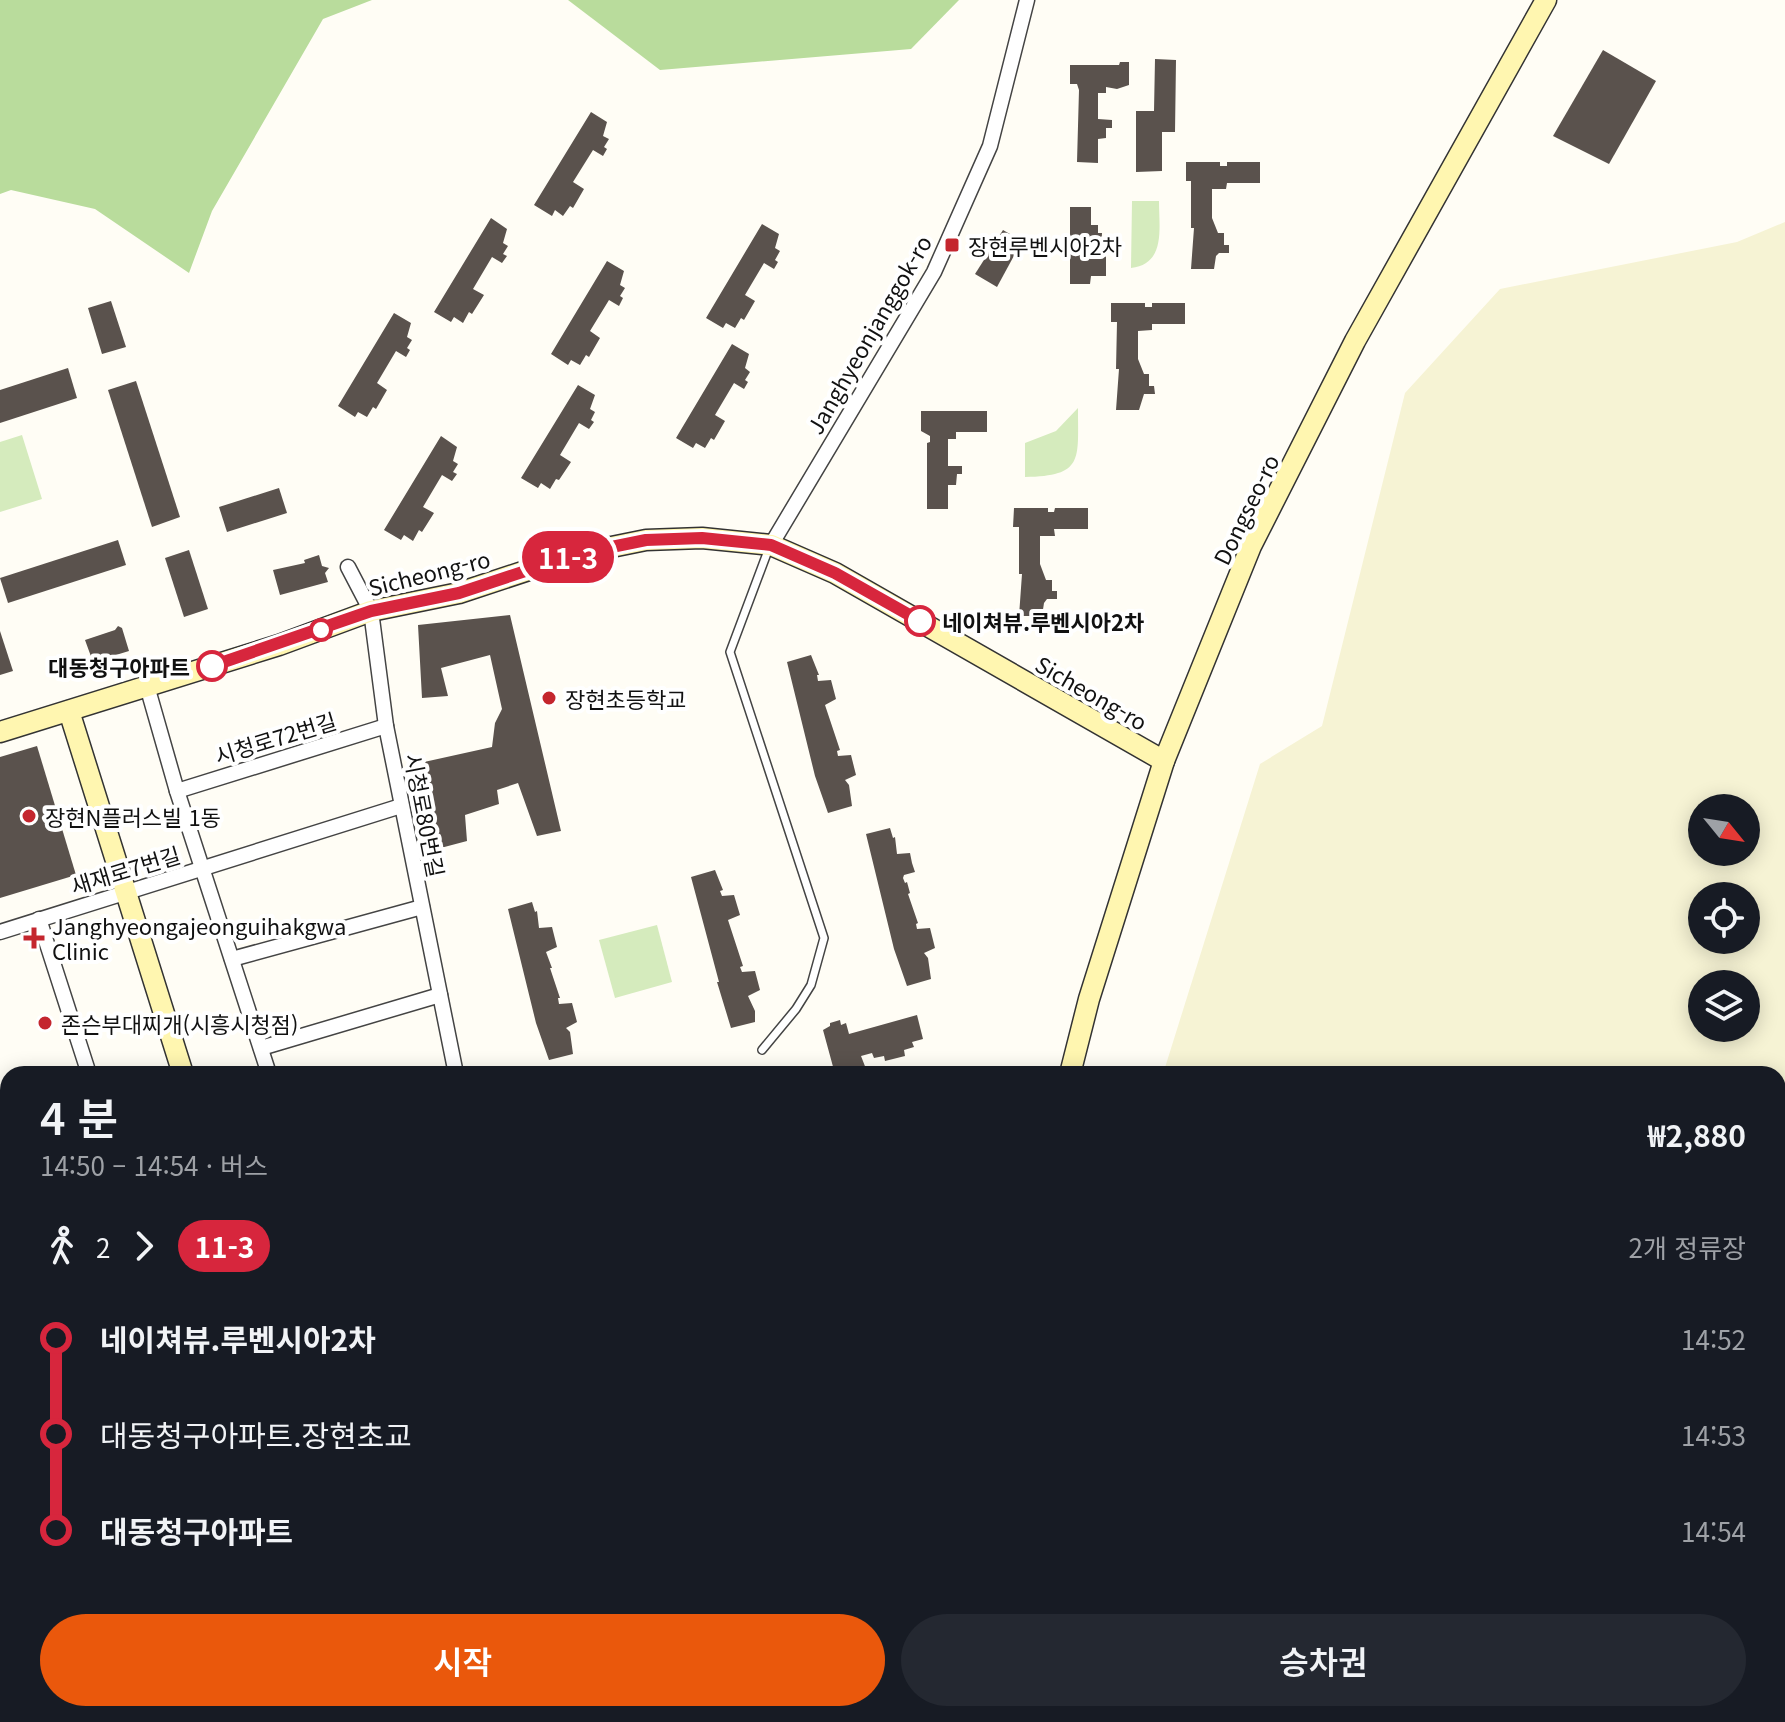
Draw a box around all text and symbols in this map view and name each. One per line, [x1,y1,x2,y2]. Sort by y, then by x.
street label: Janghyeonjanggok-ro [798,229,938,439]
place label: 장현루벤시아2차 [968,229,1122,261]
marker: 장현루벤시아2차 [943,236,961,254]
street label: Dongseo-ro [1204,448,1286,570]
line badge: 11-3 [512,531,624,583]
text: 11-3 [538,537,598,577]
street label: Sicheong-ro [365,541,493,603]
place label: 네이쳐뷰.루벤시아2차 [942,605,1144,637]
marker: 네이쳐뷰.루벤시아2차 [905,606,935,636]
unlabelled marker [310,619,332,641]
street label: Sicheong-ro [1030,647,1154,737]
place label: 대동청구아파트 [48,650,190,682]
marker: 대동청구아파트 [197,651,227,681]
place label: 장현초등학교 [565,682,686,714]
marker: 장현초등학교 [540,689,558,707]
street label: 시청로72번길 [210,703,340,771]
street label: 시청로80번길 [398,750,454,880]
north arrow [1688,794,1760,866]
map controls [1688,794,1760,1042]
place label: 장현N플러스빌 1동 [45,800,221,832]
marker: 장현N플러스빌 1동 [20,807,38,825]
street label: 새재로7번길 [66,837,184,901]
button: locate [1688,882,1760,954]
place label: Janghyeongajeonguihakgwa Clinic [52,909,346,966]
marker: Janghyeongajeonguihakgwa Clinic [23,927,45,949]
button: layers [1688,970,1760,1042]
place label: 존슨부대찌개(시흥시청점) [61,1007,299,1039]
marker: 존슨부대찌개(시흥시청점) [36,1014,54,1032]
text: 4 분 [40,1084,118,1148]
text: ₩2,880 [1648,1112,1746,1156]
text: 14:50 – 14:54 · 버스 [40,1146,268,1183]
icon: walk [40,1224,84,1268]
icon: forward [122,1224,166,1268]
text: 11-3 [194,1226,254,1266]
text: 2 [96,1228,110,1265]
text: 2개 정류장 [1629,1228,1746,1265]
text: 네이쳐뷰.루벤시아2차 [100,1316,376,1360]
text: 14:52 [1681,1320,1746,1357]
text: 대동청구아파트.장현초교 [100,1412,412,1456]
text: 14:53 [1681,1416,1746,1453]
text: 대동청구아파트 [100,1508,293,1552]
text: 14:54 [1681,1512,1746,1549]
button: 시작 [40,1614,885,1706]
button: 승차권 [901,1614,1746,1706]

